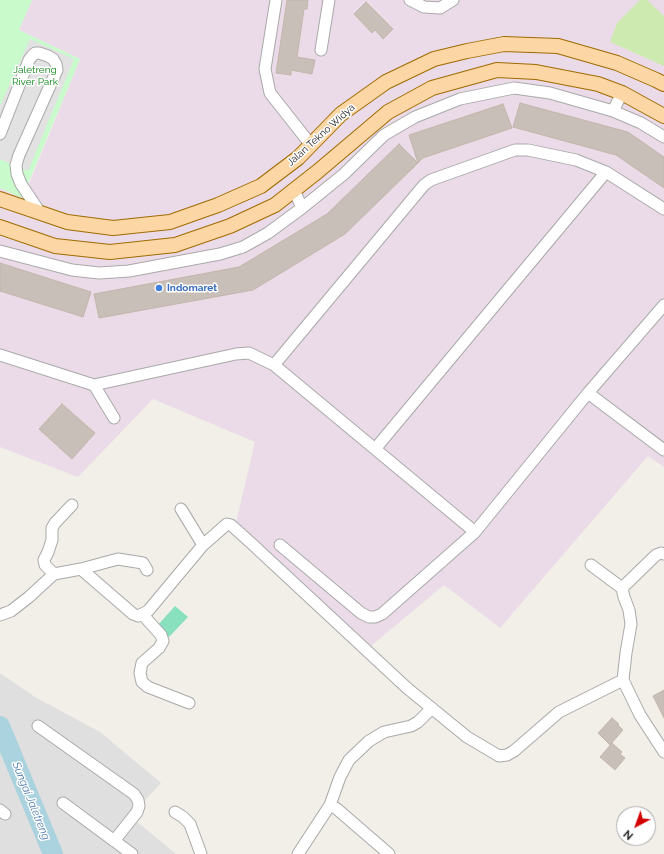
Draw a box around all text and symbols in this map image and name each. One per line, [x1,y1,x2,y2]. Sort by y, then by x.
park label: Jaletreng River Park [12,64,58,88]
street label: Jalan Tekno Widya [285,102,357,168]
place label: Indomaret [167,282,217,294]
marker: Indomaret [154,283,164,293]
water label: Sungai Jaletreng [9,760,53,842]
north arrow [616,806,656,846]
text: N [621,827,636,842]

